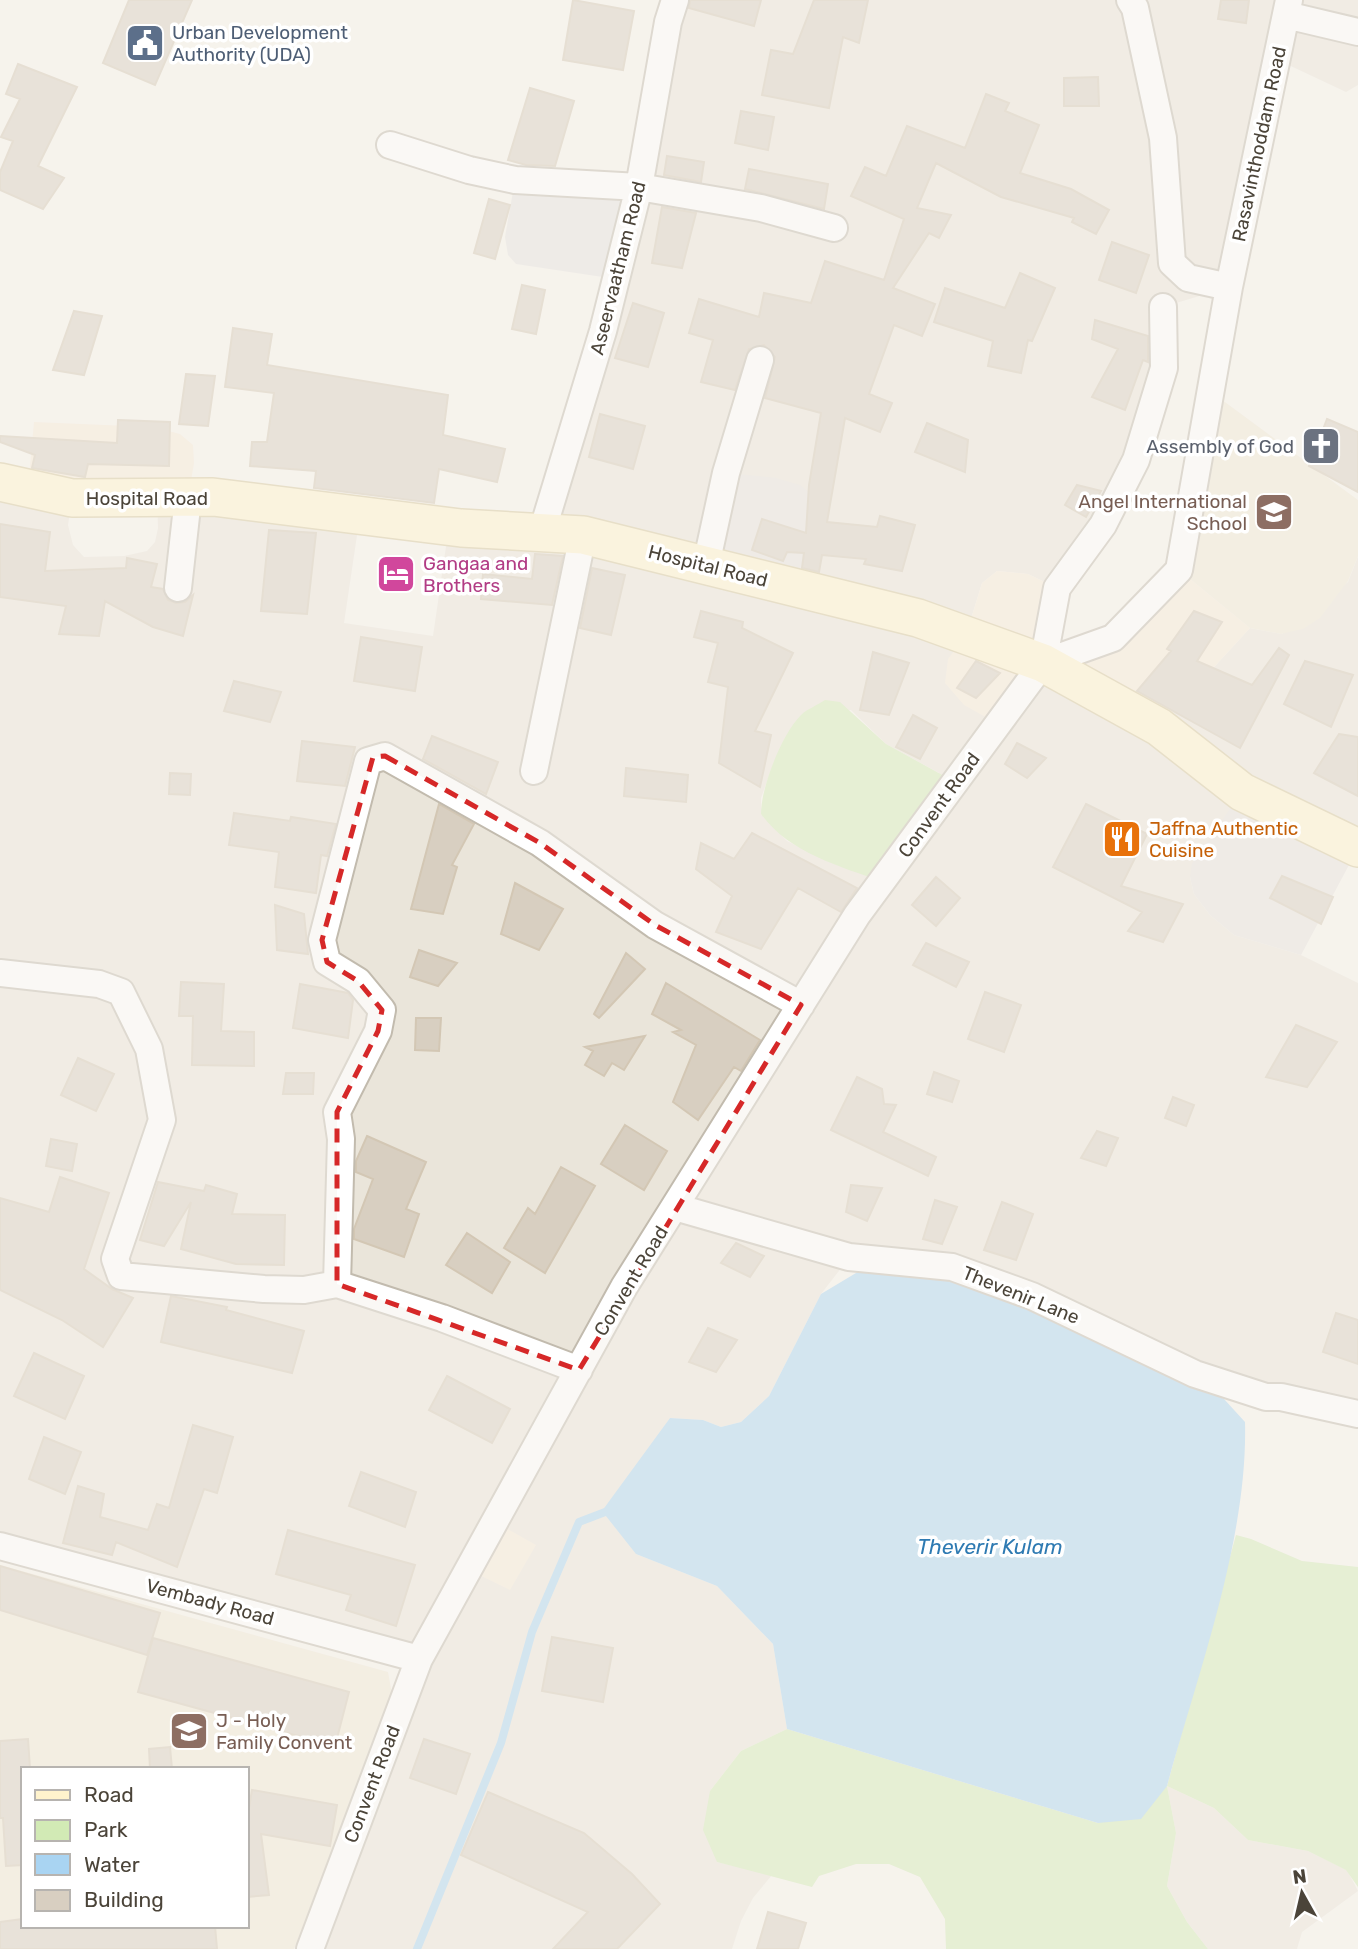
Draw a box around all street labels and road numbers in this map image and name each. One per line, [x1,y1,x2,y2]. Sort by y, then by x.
street label: Rasavinthoddam Road [1227,44,1291,244]
street label: Aseervaatham Road [585,179,651,357]
street label: Hospital Road [86,487,208,510]
street label: Hospital Road [646,540,770,592]
street label: Convent Road [893,748,985,862]
street label: Convent Road [589,1222,673,1340]
street label: Thevenir Lane [959,1261,1083,1329]
street label: Vembady Road [143,1574,277,1630]
street label: Convent Road [339,1722,405,1846]

